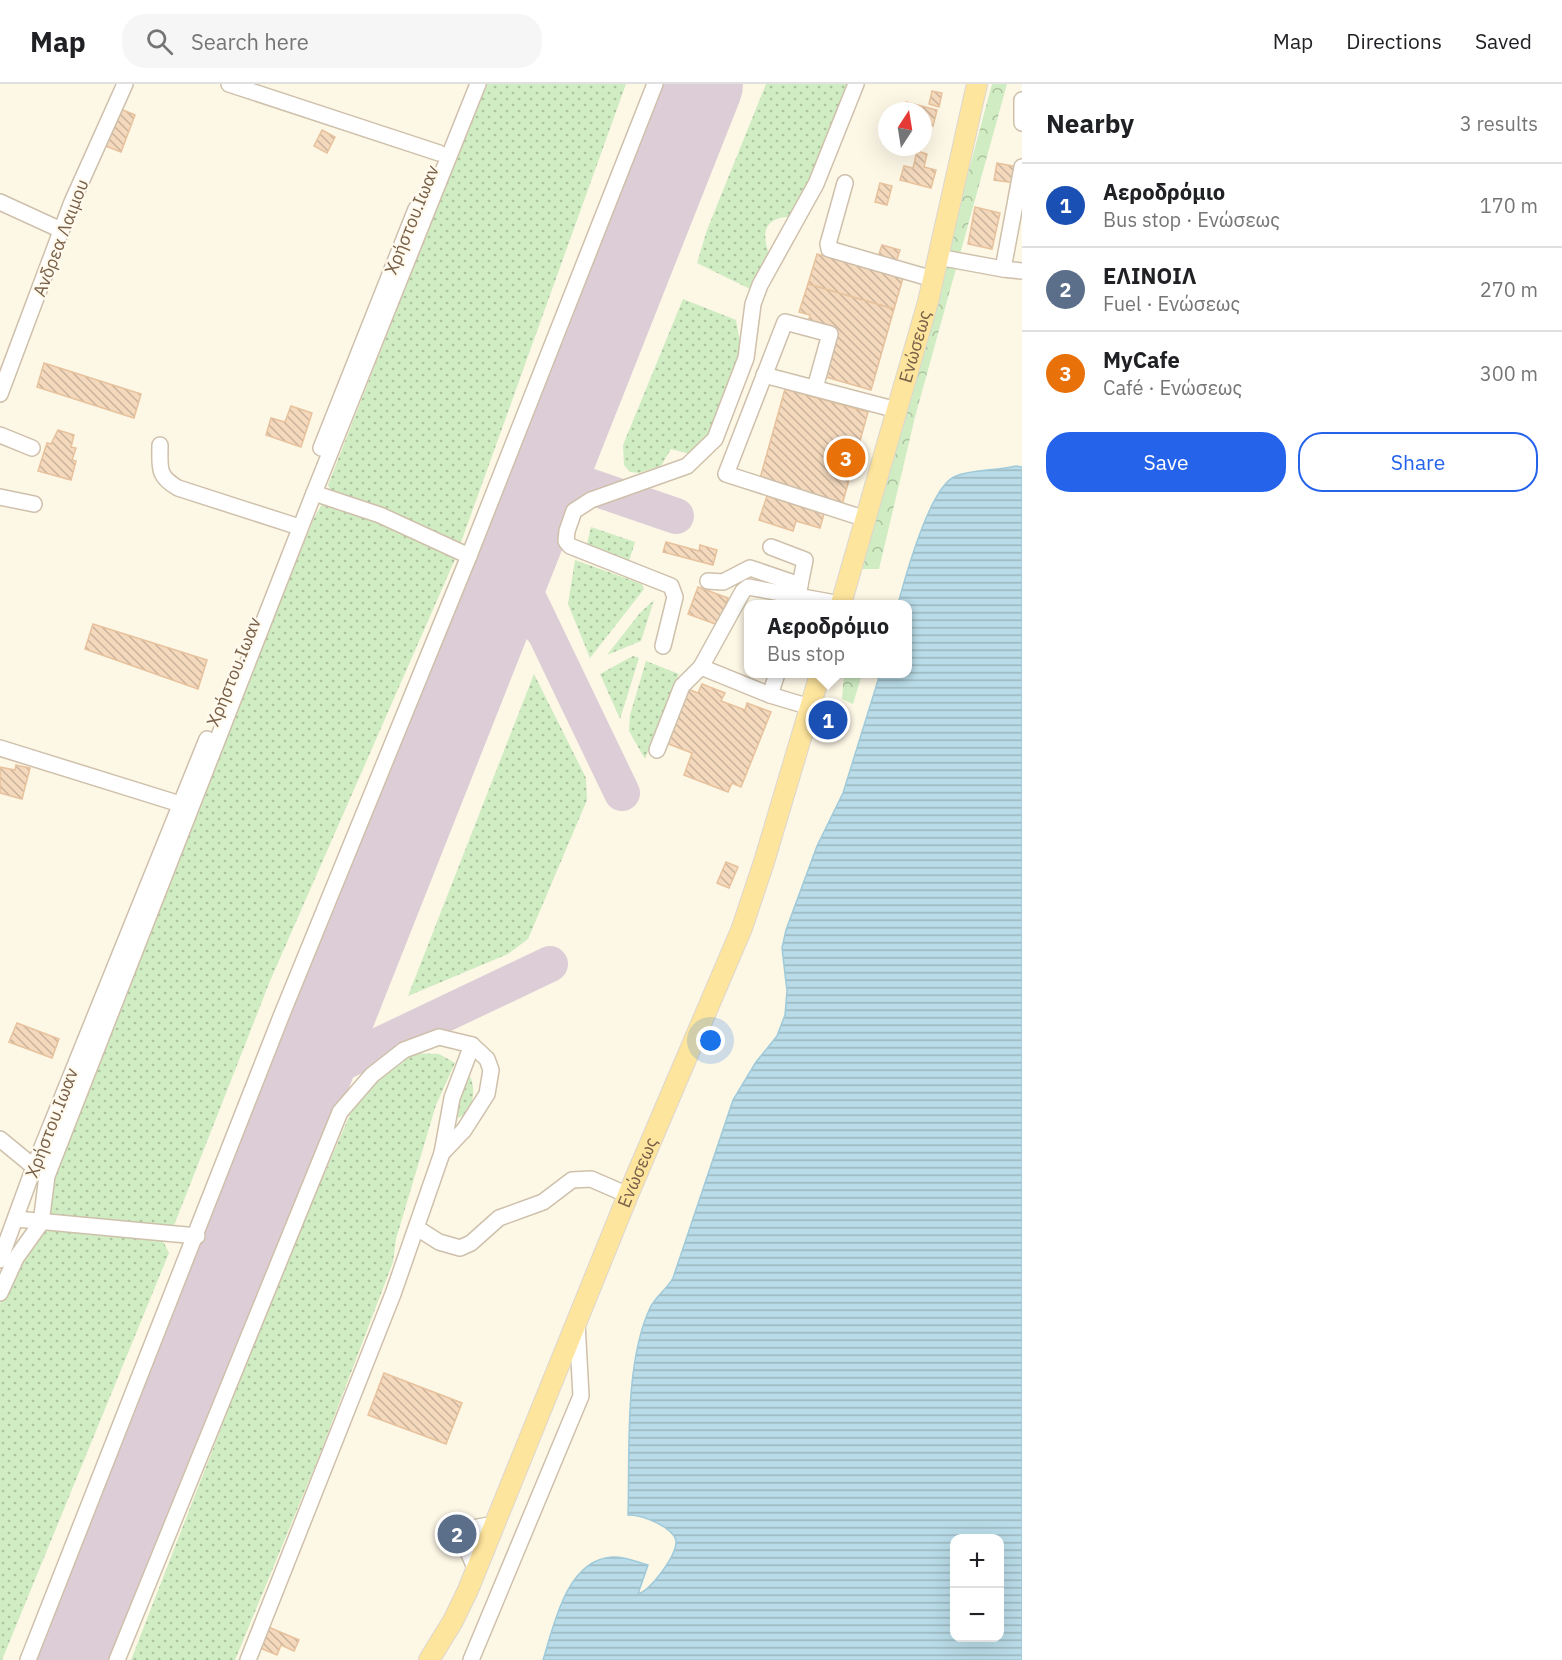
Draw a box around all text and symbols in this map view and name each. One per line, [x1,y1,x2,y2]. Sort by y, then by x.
search box [122,14,542,68]
text: Map [30,23,86,60]
icon: search [143,25,176,58]
text: Search here [191,27,309,56]
text: Map [1273,27,1313,55]
text: Directions [1346,27,1442,55]
text: Saved [1475,27,1532,55]
north arrow [878,102,932,156]
text: Nearby [1046,106,1134,140]
text: 3 results [1460,110,1538,137]
street label: Χρήστου.Ιωαν [379,162,444,278]
street label: Ανδρεα Λαιμου [28,176,94,300]
text: Αεροδρόμιο [1103,177,1225,206]
text: 1 [1060,192,1072,219]
text: 170 m [1480,192,1538,219]
text: Bus stop · Ενώσεως [1103,206,1280,233]
text: ΕΛΙΝΟΙΛ [1103,261,1197,290]
text: 2 [1060,276,1072,303]
text: 270 m [1480,276,1538,303]
text: Fuel · Ενώσεως [1103,290,1240,317]
street label: Ενώσεως [893,307,936,385]
text: MyCafe [1103,345,1180,374]
text: 3 [1060,360,1072,387]
text: 300 m [1480,360,1538,387]
text: Café · Ενώσεως [1103,374,1242,401]
button: Save [1046,432,1286,492]
button: Share [1298,432,1538,492]
pin: 3 [826,436,866,481]
popup [744,600,912,678]
text: Αεροδρόμιο [767,611,889,640]
street label: Χρήστου.Ιωαν [201,614,266,730]
text: Bus stop [767,640,845,667]
pin: 1 [808,698,848,742]
your location [696,1026,725,1055]
street label: Χρήστου.Ιωαν [20,1065,83,1181]
street label: Ενώσεως [612,1133,663,1211]
pin: 2 [438,1512,476,1556]
map controls [950,1534,1004,1642]
button: + [950,1534,1004,1588]
button: − [950,1588,1004,1642]

